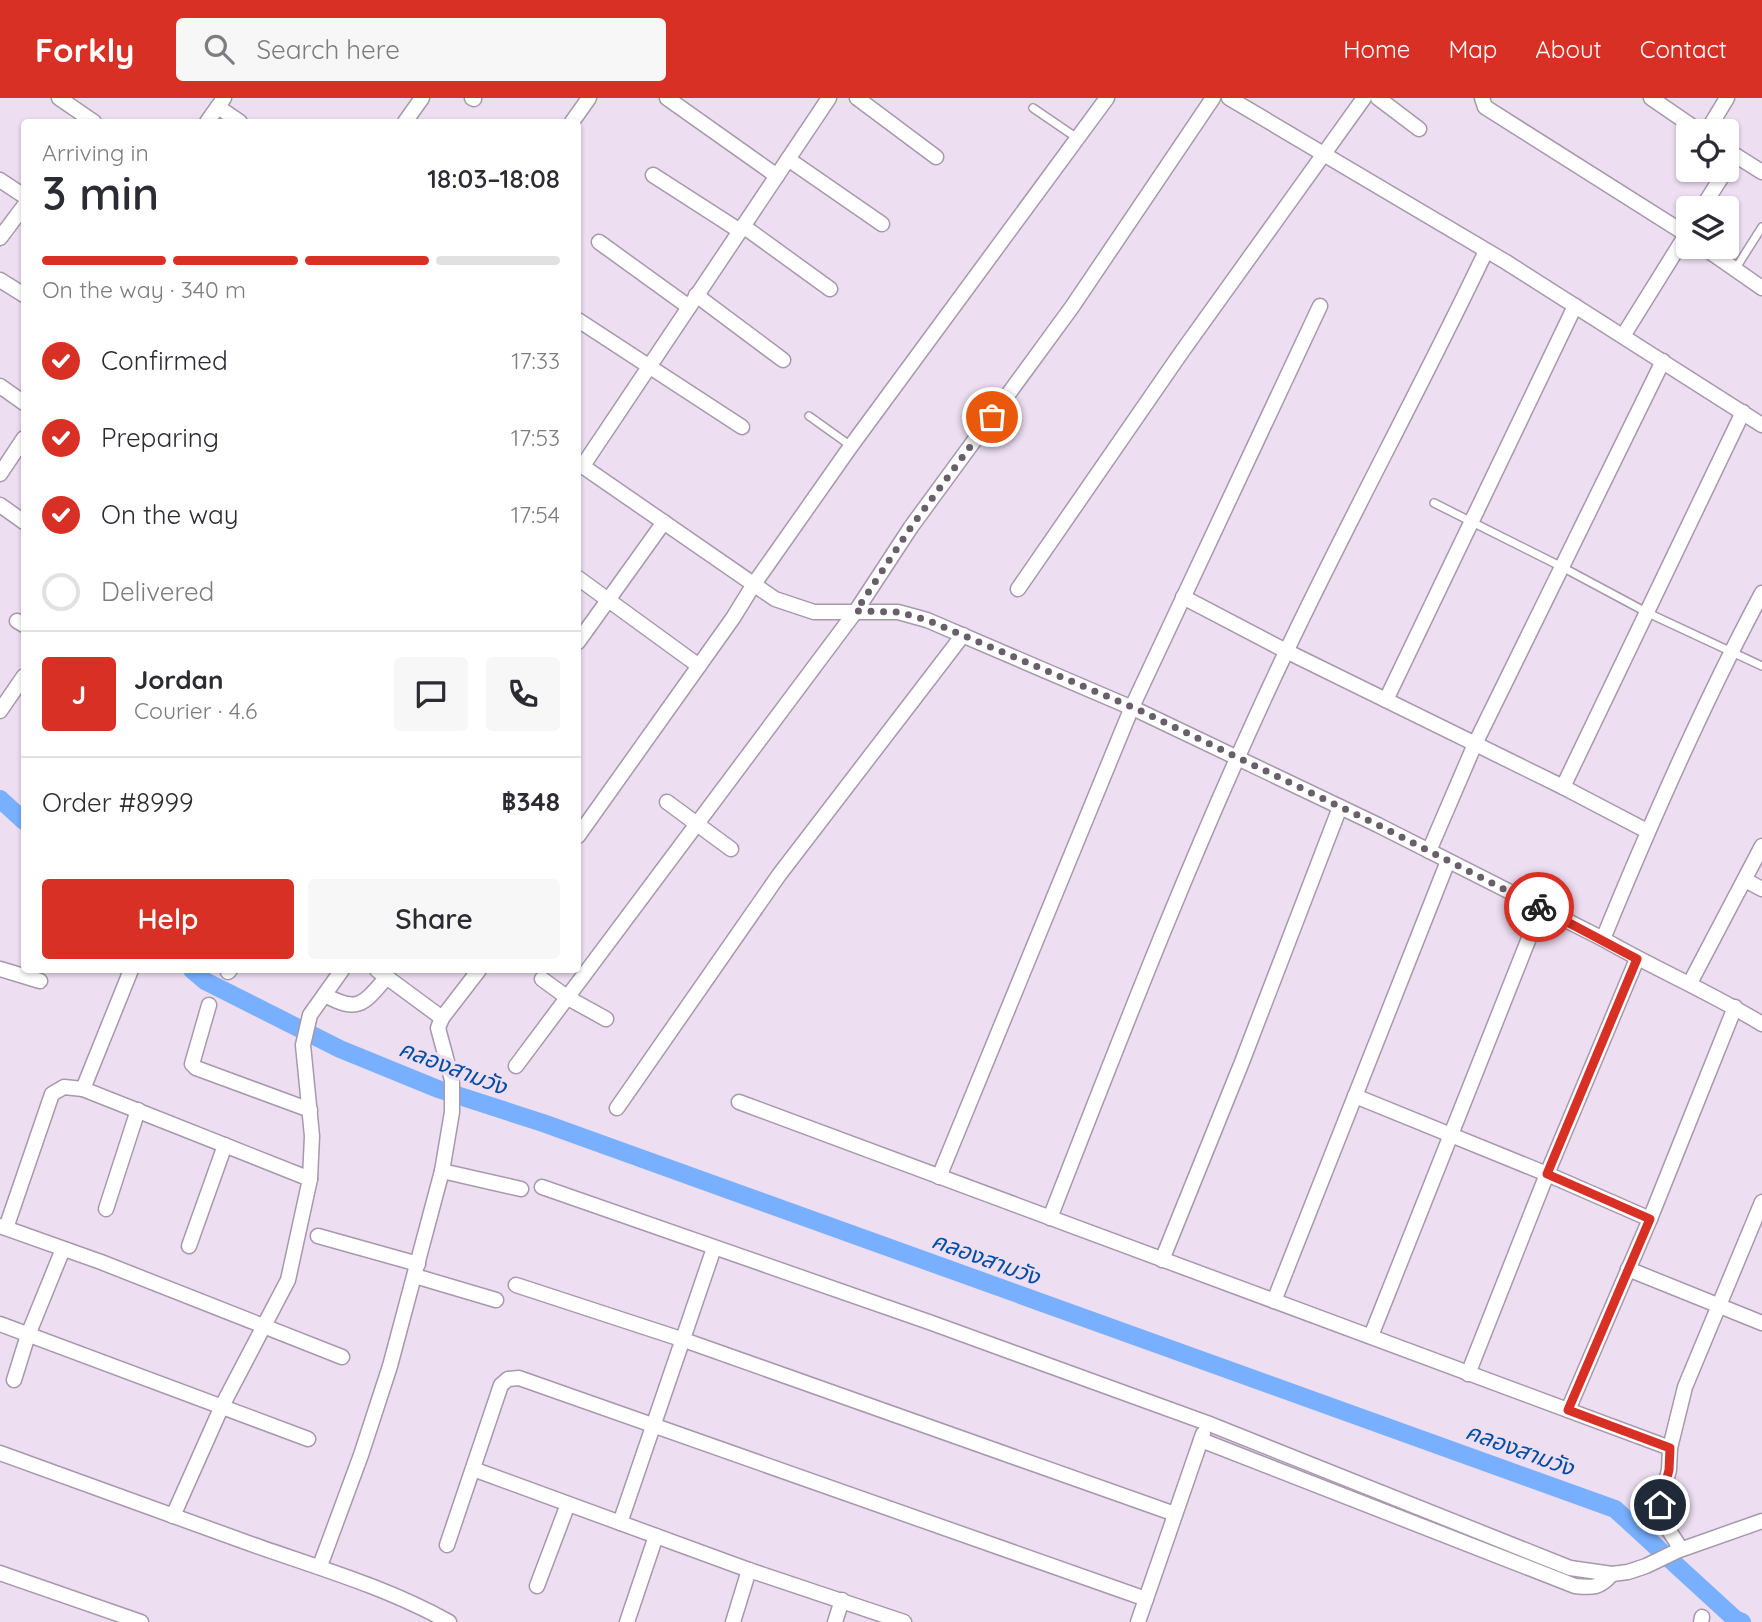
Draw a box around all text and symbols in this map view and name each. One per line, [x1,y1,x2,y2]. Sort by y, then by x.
search box [176,18,666,81]
text: Forkly [35,29,134,70]
icon: search [200,30,238,68]
text: Search here [256,33,400,66]
text: Home [1343,34,1410,64]
text: Map [1448,34,1497,64]
text: About [1535,34,1602,64]
text: Contact [1640,34,1727,64]
map controls [1676,119,1739,259]
button: locate [1676,119,1739,182]
text: Arriving in [42,138,149,167]
text: 18:03–18:08 [427,162,560,195]
text: 3 min [42,164,159,222]
button: layers [1676,196,1739,259]
text: On the way · 340 m [42,275,246,304]
icon: check [42,342,80,380]
text: Confirmed [101,344,228,377]
text: 17:33 [511,346,560,375]
pin [962,387,1022,447]
icon: bag [973,398,1011,436]
icon: check [42,419,80,457]
text: Preparing [101,421,219,454]
text: 17:53 [511,423,560,452]
icon: check [42,496,80,534]
text: On the way [101,498,239,531]
text: 17:54 [511,500,560,529]
text: Delivered [101,575,214,608]
button: chat [394,657,468,731]
button: phone [486,657,560,731]
text: Jordan [134,663,223,696]
text: J [72,678,86,711]
text: Courier · 4.6 [134,696,257,725]
text: ฿348 [501,785,560,818]
text: Order #8999 [42,786,193,819]
courier [1504,872,1574,942]
button: Help [42,879,294,959]
button: Share [308,879,560,959]
icon: bike [1520,888,1558,926]
water label: คลองสามวัง [395,1033,513,1101]
water label: คลองสามวัง [928,1225,1046,1292]
water label: คลองสามวัง [1462,1416,1580,1483]
pin [1630,1475,1690,1535]
icon: home [1641,1486,1679,1524]

